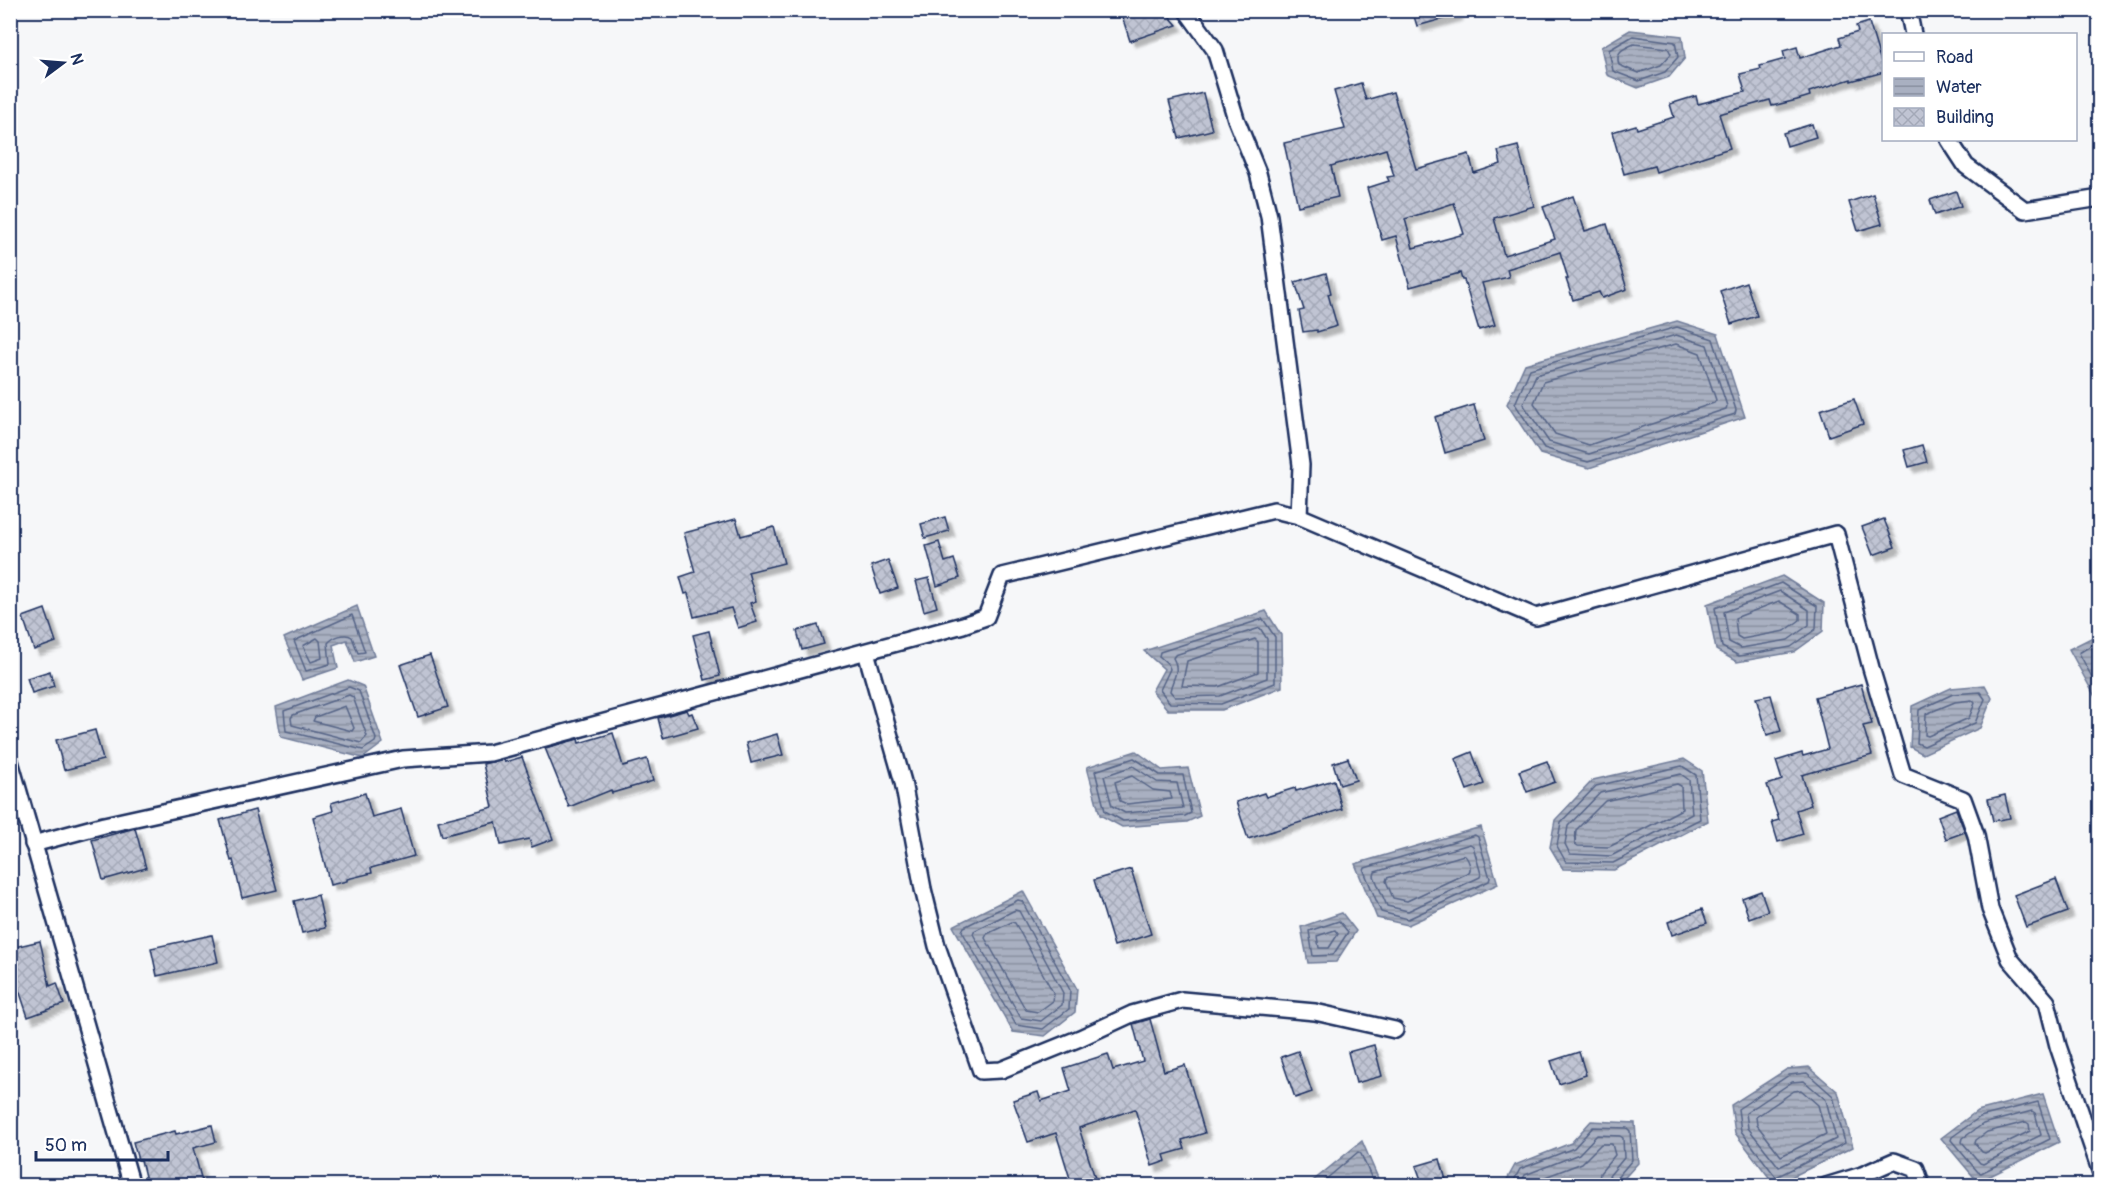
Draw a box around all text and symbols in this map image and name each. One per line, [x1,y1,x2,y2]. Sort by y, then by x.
north arrow [33,33,93,93]
legend [1882,33,2077,141]
text: Road [1936,46,1973,69]
text: N [65,51,88,67]
text: Water [1936,76,1982,99]
text: Building [1936,106,1994,129]
scale bar [36,1124,168,1162]
text: 50 m [45,1134,87,1157]

